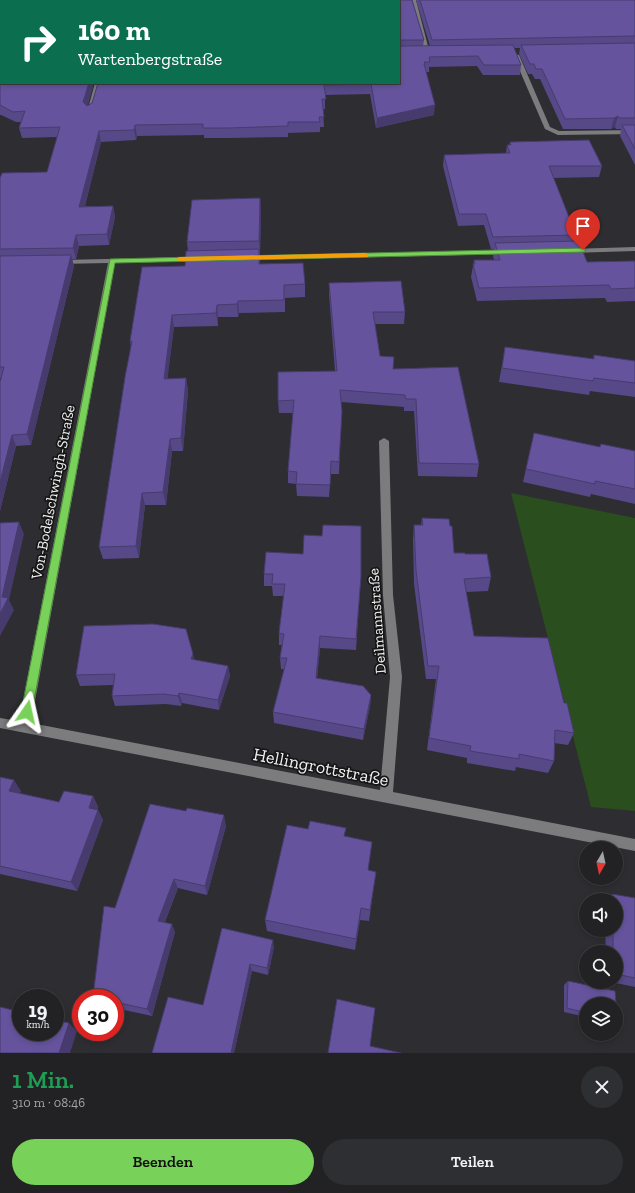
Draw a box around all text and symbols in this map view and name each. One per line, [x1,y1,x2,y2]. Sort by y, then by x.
text: 160 m [78,14,150,47]
icon: right [12,16,64,68]
text: Wartenbergstraße [78,48,222,70]
pin [566,209,600,250]
icon: arrive [572,215,594,237]
street label: Von-Bodelschwingh-Straße [27,403,79,582]
street label: Deilmannstraße [364,568,390,674]
position arrow [6,691,48,733]
street label: Hellingrottstraße [251,743,391,791]
north arrow [579,841,623,885]
map controls [579,841,623,1041]
button: sound [579,893,623,937]
button: search [579,945,623,989]
speed limit sign: 30 [72,989,124,1041]
button: layers [579,997,623,1041]
text: 19 [29,998,47,1022]
text: km/h [27,1019,49,1031]
text: 1 Min. [12,1065,74,1094]
button: close [581,1066,623,1108]
text: 310 m · 08:46 [12,1095,85,1110]
button: Beenden [12,1139,314,1185]
button: Teilen [322,1139,623,1185]

